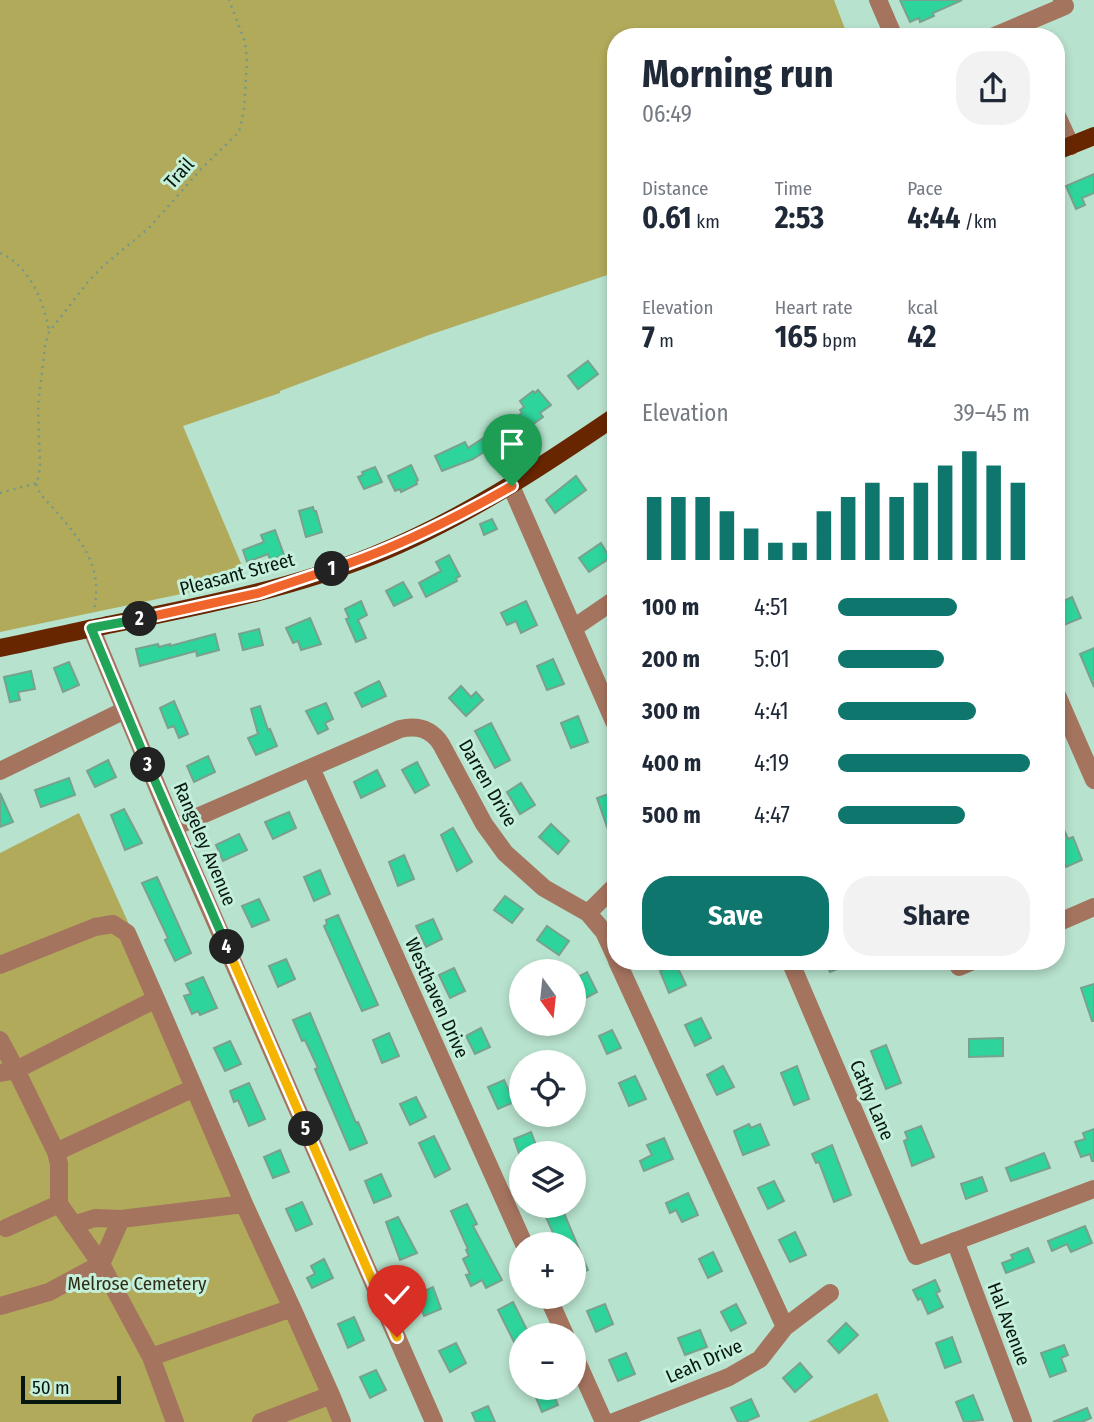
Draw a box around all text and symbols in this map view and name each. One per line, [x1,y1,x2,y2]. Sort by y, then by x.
text: Morning run [642,51,834,97]
button: share [956,51,1030,125]
text: 06:49 [642,100,692,128]
street label: Trail [159,153,199,193]
text: Distance [642,177,709,200]
text: Time [775,177,812,200]
text: Pace [907,177,943,200]
text: 0.61 [642,200,692,236]
text: 2:53 [775,200,824,236]
text: 4:44 [907,200,960,236]
text: km [692,210,720,233]
text: /km [960,210,997,233]
text: Elevation [642,296,714,319]
text: Heart rate [775,296,853,319]
text: kcal [907,296,938,319]
text: 7 [642,319,655,355]
text: 165 [775,319,818,355]
text: 42 [907,319,936,355]
text: m [655,329,674,352]
text: bpm [818,329,857,352]
text: Elevation [642,399,729,427]
text: 39–45 m [953,399,1030,427]
pin [482,414,542,486]
icon: arrive [493,425,531,463]
street label: Pleasant Street [177,547,298,600]
pin: 1 [314,552,350,586]
text: 1 [327,557,336,580]
text: 100 m [642,593,699,621]
text: 4:51 [754,593,789,621]
pin: 2 [122,602,158,636]
text: 2 [135,607,144,630]
text: 200 m [642,645,700,673]
text: 5:01 [754,645,790,673]
text: 300 m [642,697,700,725]
text: 4:41 [754,697,789,725]
street label: Darren Drive [454,735,522,831]
pin: 3 [130,748,166,782]
text: 400 m [642,749,701,777]
text: 4:19 [754,749,789,777]
text: 3 [143,753,152,776]
street label: Rangeley Avenue [169,779,241,909]
text: 500 m [642,801,701,829]
text: 4:47 [754,801,790,829]
button: Save [642,876,829,956]
button: Share [843,876,1030,956]
pin: 4 [210,930,244,964]
street label: Westhaven Drive [400,934,474,1062]
text: 4 [222,935,231,958]
north arrow [509,959,586,1036]
map controls [509,959,586,1400]
button: locate [509,1050,586,1127]
street label: Cathy Lane [845,1056,899,1144]
pin: 5 [288,1112,324,1146]
text: 5 [301,1117,310,1140]
button: layers [509,1141,586,1218]
button: + [509,1232,586,1309]
pin [367,1265,427,1337]
park label: Melrose Cemetery [67,1272,207,1295]
icon: check [378,1276,416,1314]
street label: Hal Avenue [983,1279,1035,1369]
button: − [509,1323,586,1400]
street label: Leah Drive [662,1334,746,1388]
scale bar [21,1373,121,1405]
text: 50 m [32,1376,70,1399]

